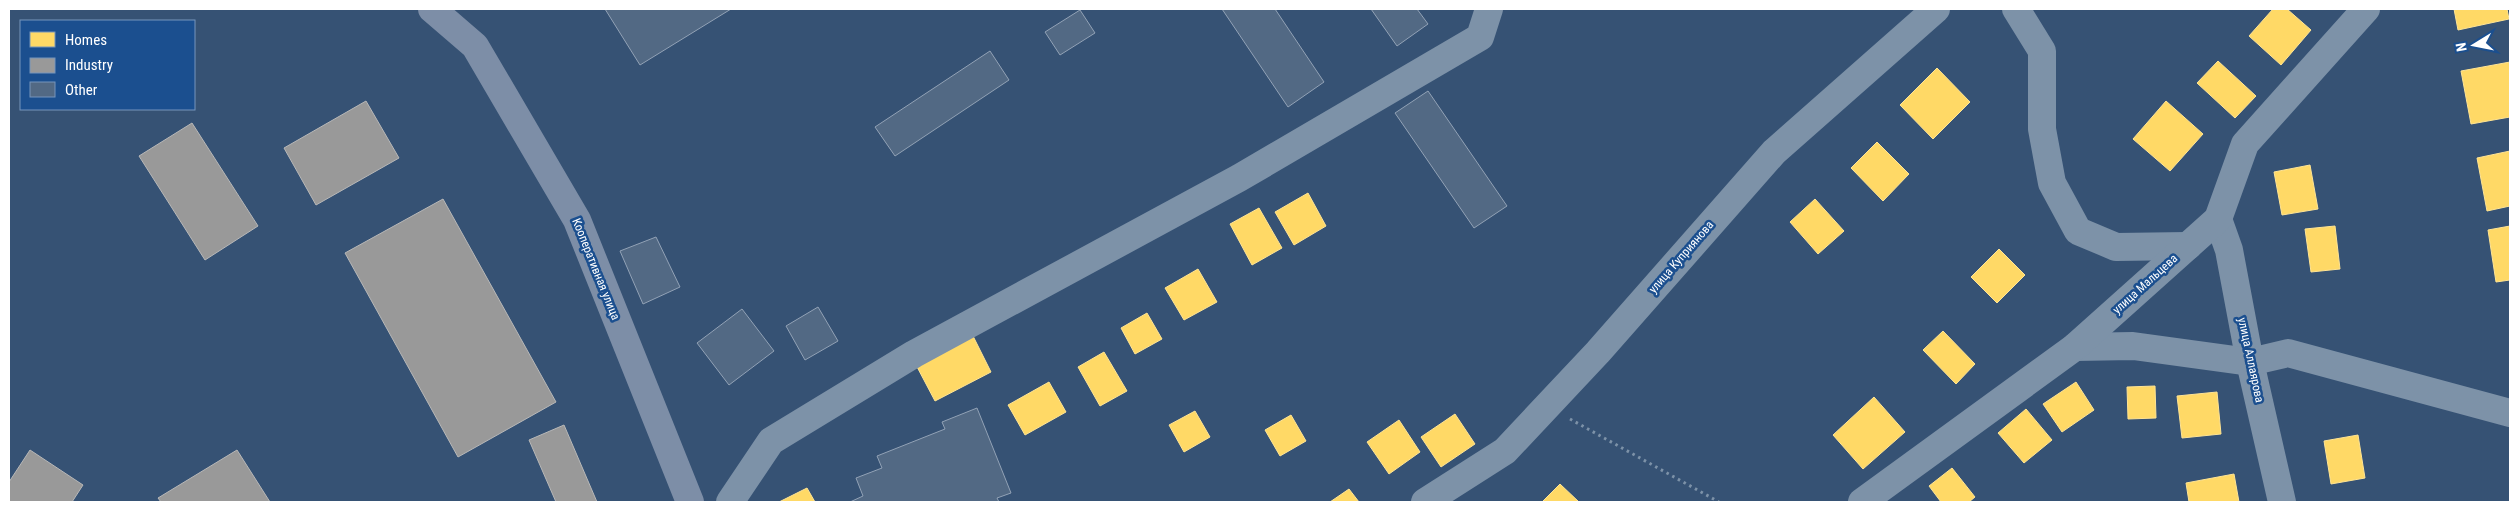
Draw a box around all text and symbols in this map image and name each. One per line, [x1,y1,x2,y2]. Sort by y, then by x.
legend [20,20,195,110]
north arrow [2449,20,2499,70]
text: Homes [65,31,107,49]
text: N [2453,42,2470,53]
text: Industry [65,56,113,74]
text: Other [65,81,98,99]
street label: Кооперативная улица [569,216,623,322]
street label: улица Куприянова [1646,218,1716,296]
street label: улица Мальцева [2110,251,2180,317]
street label: улица Аллаярова [2235,316,2267,404]

